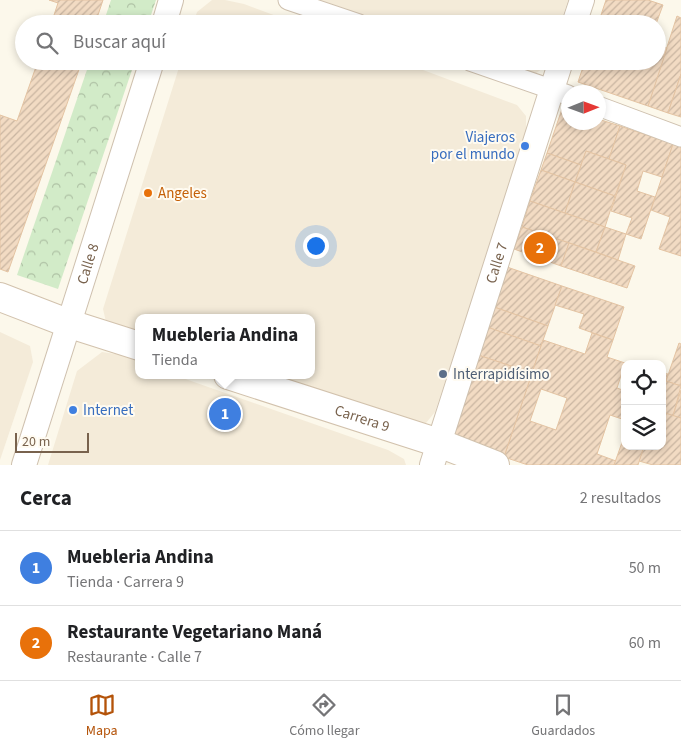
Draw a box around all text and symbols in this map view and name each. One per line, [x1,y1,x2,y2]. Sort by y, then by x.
search box [15,15,666,70]
icon: search [33,29,61,57]
text: Buscar aquí [73,29,166,56]
north arrow [561,85,606,130]
place label: Viajeros por el mundo [431,127,515,165]
marker: Viajeros por el mundo [519,140,531,152]
place label: Angeles [158,183,207,204]
marker: Angeles [142,187,154,199]
pin: 2 [524,229,556,267]
your location [303,233,329,259]
street label: Calle 7 [480,240,513,286]
street label: Calle 8 [71,241,104,287]
popup [135,314,315,379]
text: Muebleria Andina [152,322,298,349]
text: Tienda [152,349,198,371]
map controls [621,360,666,450]
button: locate [621,360,666,405]
place label: Interrapidísimo [453,364,550,385]
marker: Interrapidísimo [437,368,449,380]
pin: 1 [209,395,241,433]
place label: Internet [83,400,133,421]
street label: Carrera 9 [332,400,392,437]
marker: Internet [67,404,79,416]
button: layers [621,405,666,450]
scale bar [15,430,89,453]
text: 20 m [22,432,50,452]
text: Cerca [20,483,72,513]
text: 2 resultados [580,487,661,509]
text: Muebleria Andina [67,544,214,571]
text: 1 [32,557,40,579]
text: 50 m [629,557,661,579]
text: Tienda · Carrera 9 [67,571,184,593]
text: Restaurante Vegetariano Maná [67,619,322,646]
text: 2 [32,632,40,654]
text: 60 m [629,632,661,654]
text: Restaurante · Calle 7 [67,646,202,668]
tab: Mapa [86,691,118,741]
tab: Cómo llegar [289,691,360,741]
tab: Guardados [531,691,595,741]

